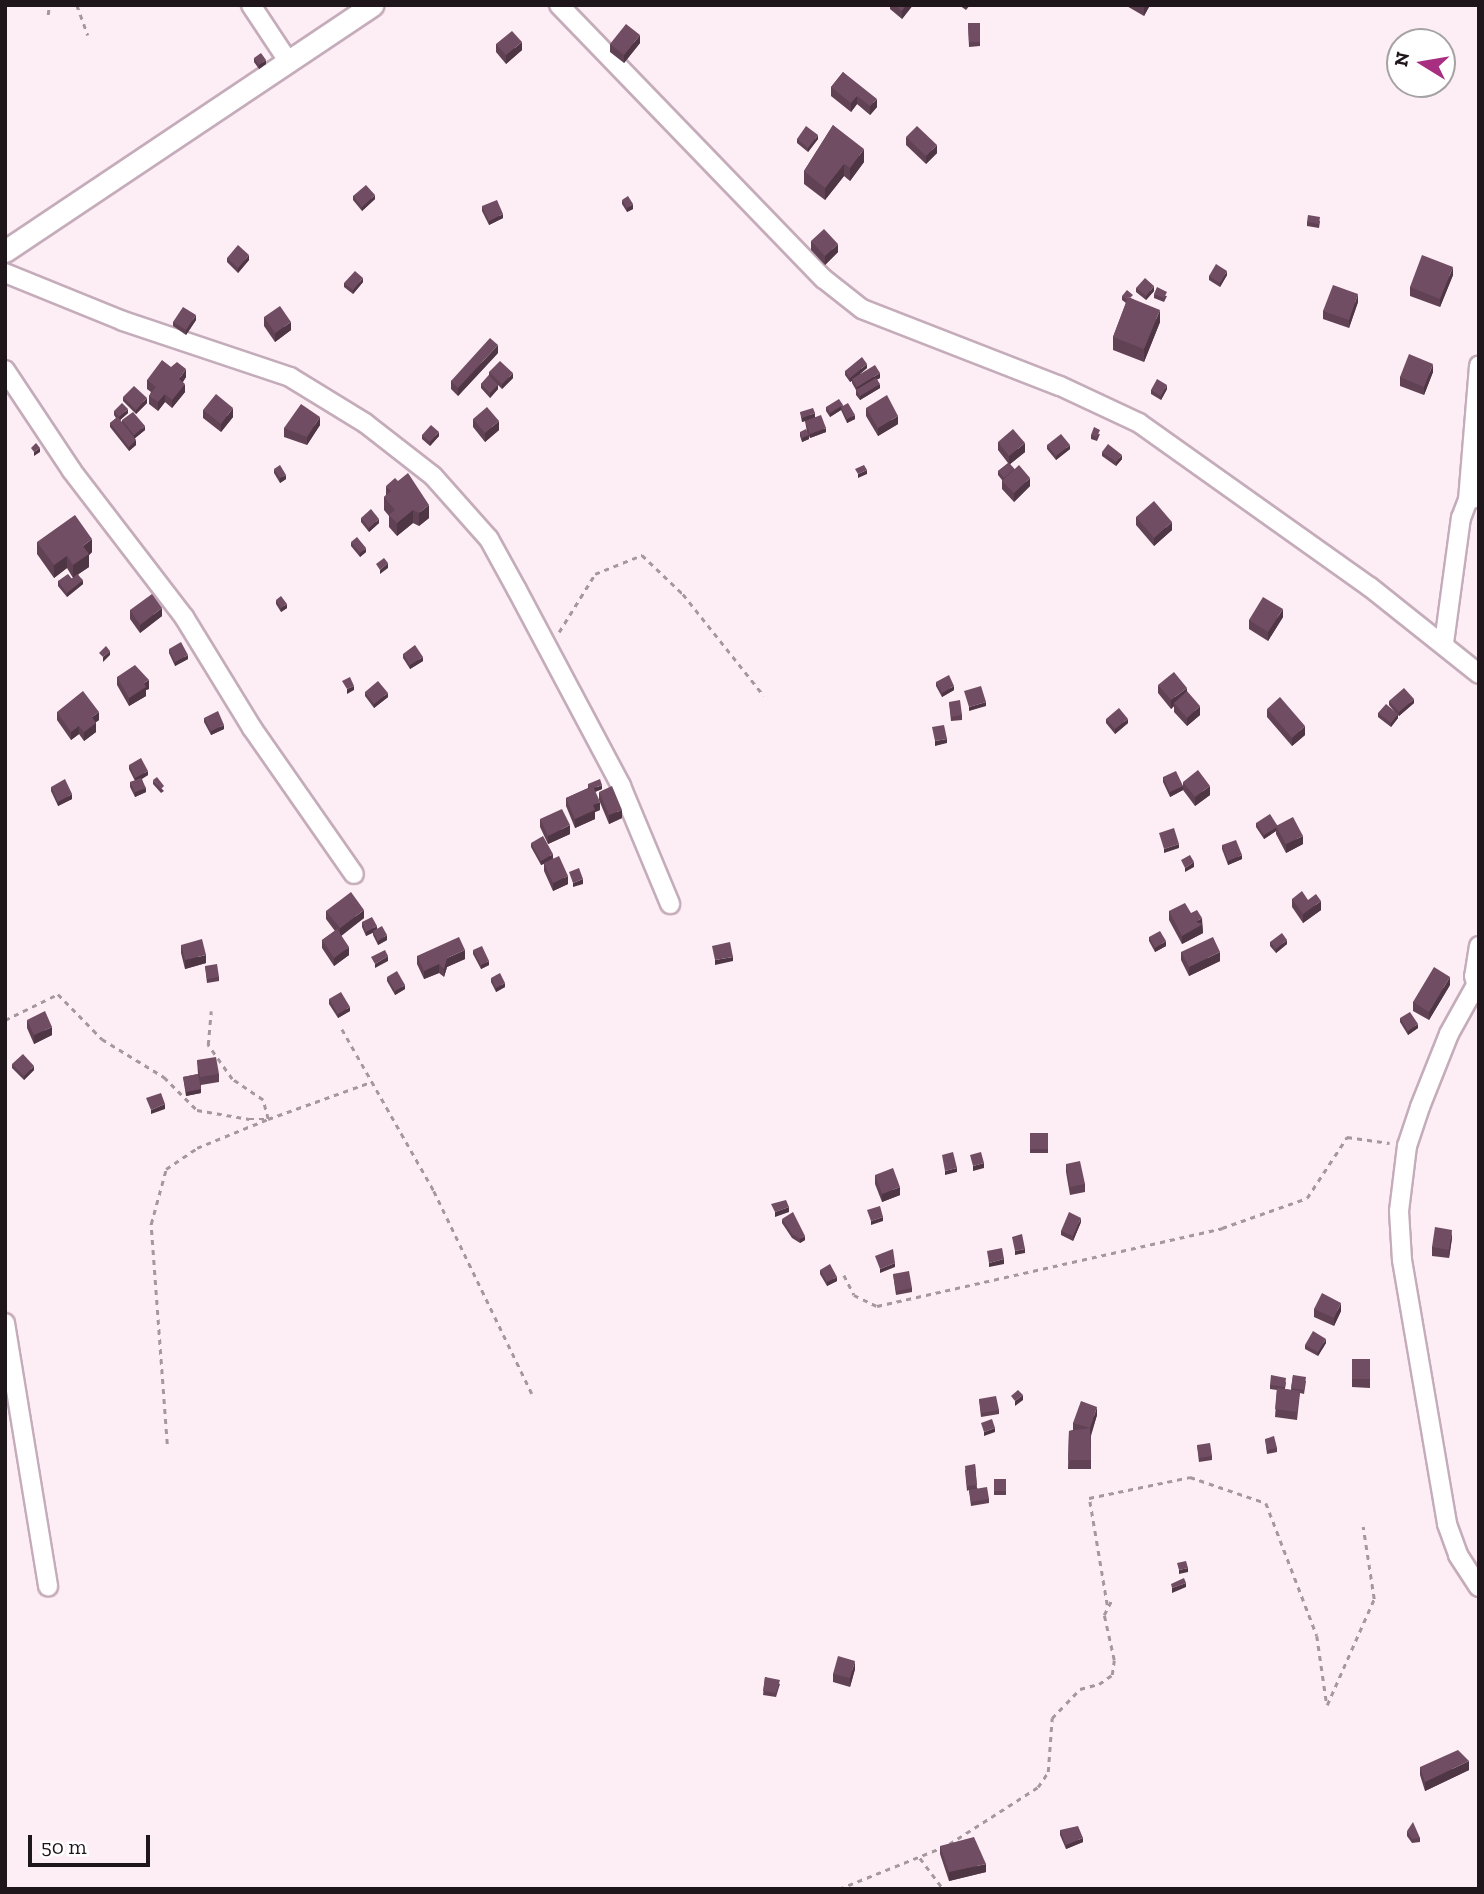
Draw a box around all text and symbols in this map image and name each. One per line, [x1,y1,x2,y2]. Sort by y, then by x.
north arrow [1386,28,1456,98]
text: N [1389,50,1415,69]
scale bar [32,1820,154,1864]
text: 50 m [41,1834,87,1859]

